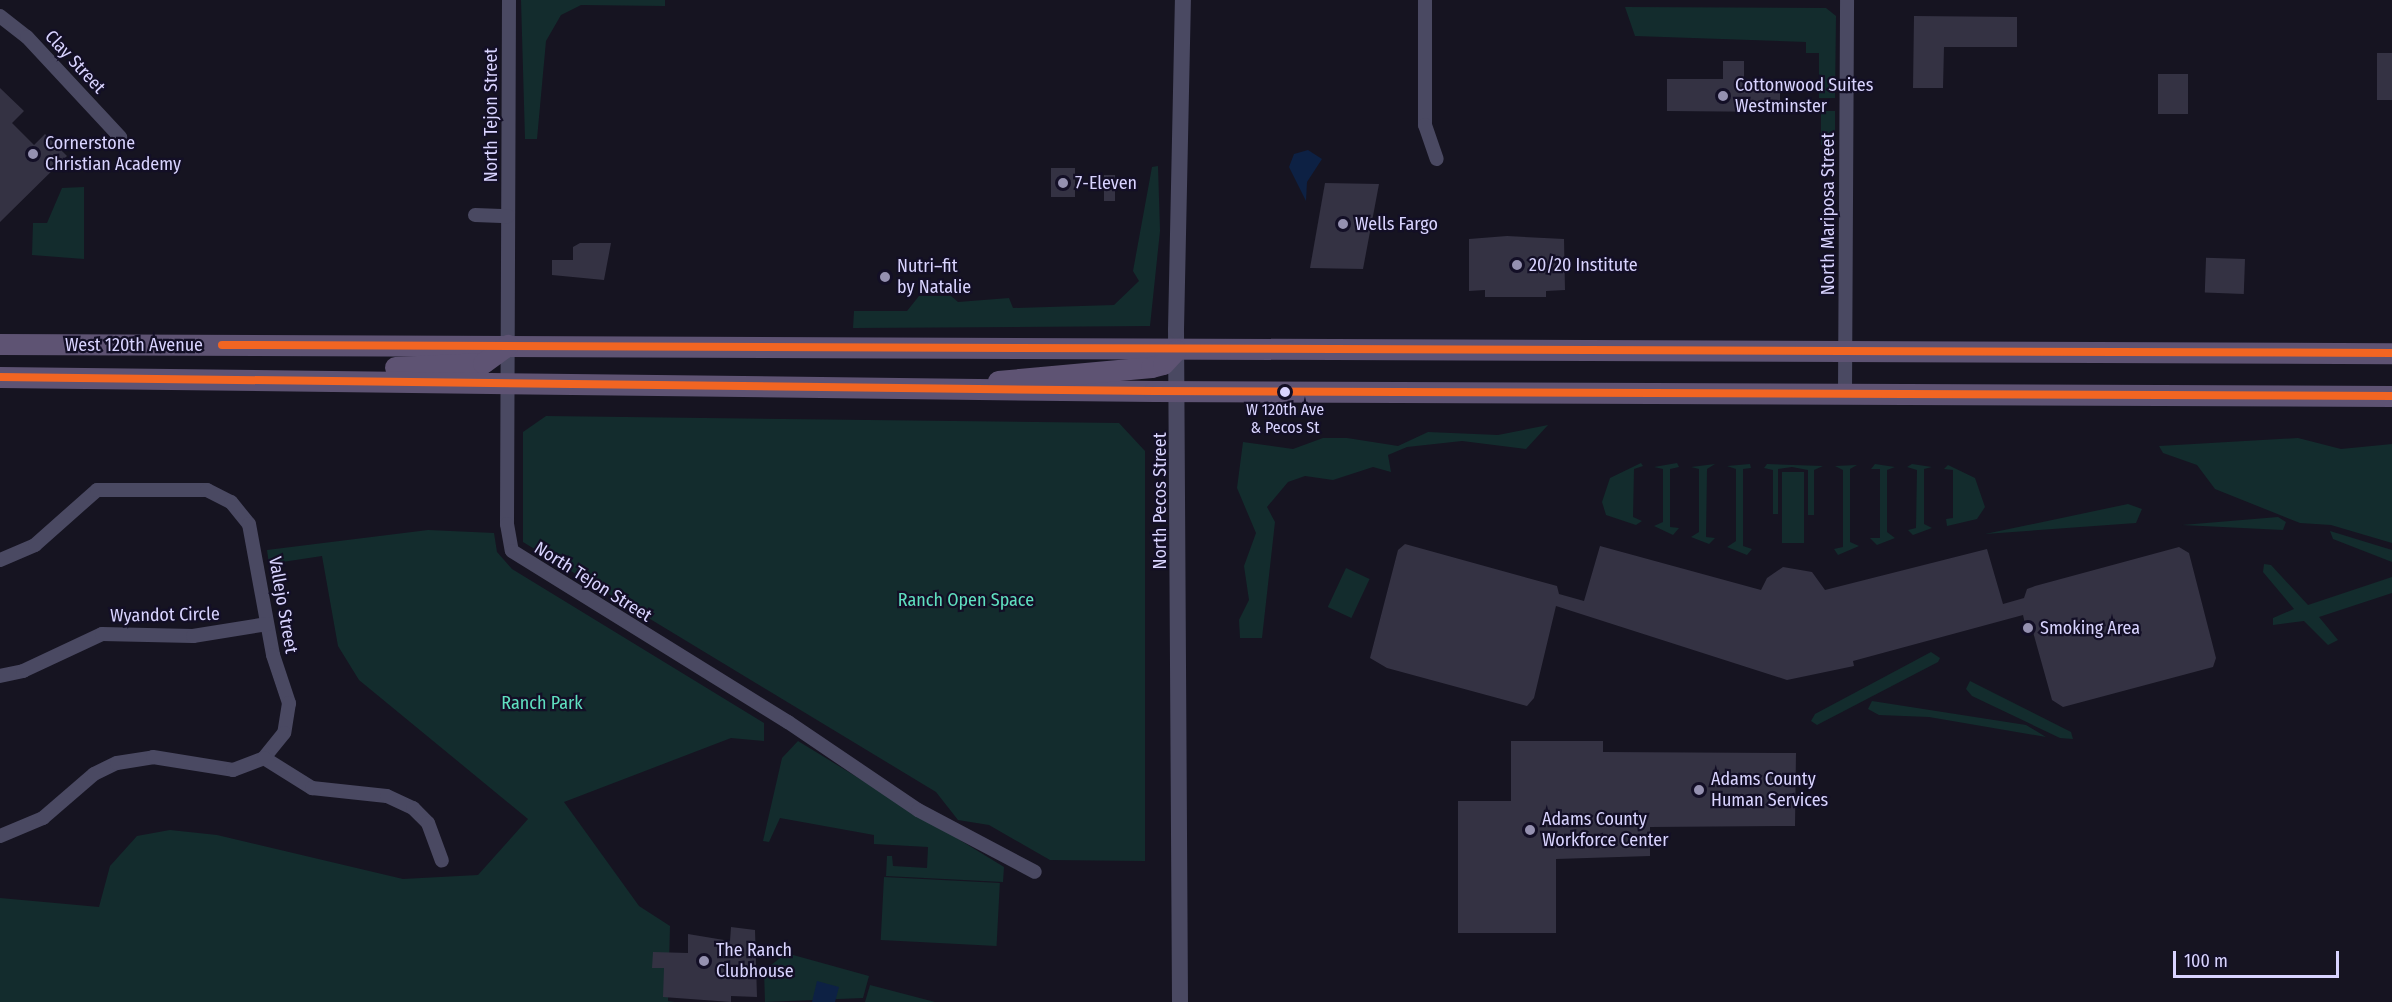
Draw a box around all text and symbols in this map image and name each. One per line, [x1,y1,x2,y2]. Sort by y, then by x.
street label: Clay Street [40,26,110,98]
street label: North Tejon Street [480,48,502,182]
place label: Cottonwood Suites Westminster [1735,75,1873,118]
marker: Cottonwood Suites Westminster [1716,89,1730,103]
place label: Cornerstone Christian Academy [45,133,181,176]
street label: North Mariposa Street [1817,133,1839,295]
marker: Cornerstone Christian Academy [26,147,40,161]
place label: 7-Eleven [1075,172,1137,194]
marker: 7-Eleven [1056,176,1070,190]
place label: Wells Fargo [1355,213,1438,235]
marker: Wells Fargo [1336,217,1350,231]
place label: 20/20 Institute [1529,254,1638,276]
place label: Nutri–fit by Natalie [897,256,971,298]
marker: 20/20 Institute [1510,258,1524,272]
marker: Nutri–fit by Natalie [878,270,892,284]
street label: West 120th Avenue [65,334,203,356]
marker: W 120th Ave & Pecos St [1279,386,1291,398]
place label: W 120th Ave & Pecos St [1246,400,1324,438]
street label: North Pecos Street [1149,432,1171,570]
street label: North Tejon Street [530,537,656,627]
street label: Vallejo Street [264,555,302,655]
park label: Ranch Open Space [898,589,1034,611]
street label: Wyandot Circle [110,603,220,627]
place label: Smoking Area [2040,617,2140,639]
marker: Smoking Area [2021,621,2035,635]
park label: Ranch Park [501,692,583,714]
place label: Adams County Human Services [1711,769,1828,812]
marker: Adams County Human Services [1692,783,1706,797]
place label: Adams County Workforce Center [1542,809,1668,852]
marker: Adams County Workforce Center [1523,823,1537,837]
scale bar [2176,939,2342,977]
place label: The Ranch Clubhouse [716,940,794,982]
text: 100 m [2184,950,2228,972]
marker: The Ranch Clubhouse [697,954,711,968]

